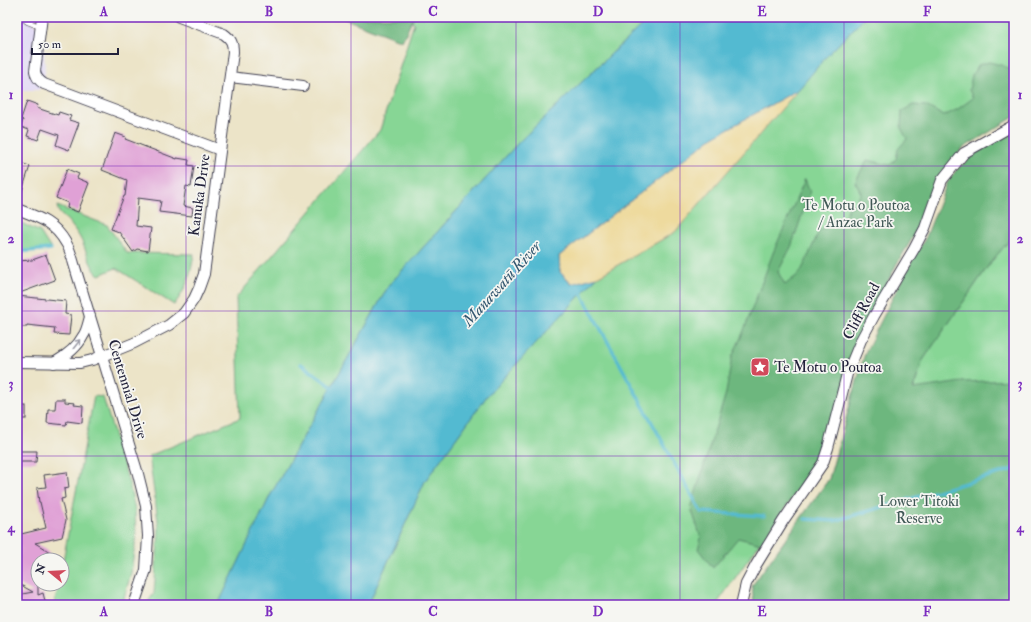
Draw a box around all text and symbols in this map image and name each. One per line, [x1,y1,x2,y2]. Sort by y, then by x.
text: A [99,4,109,20]
text: B [265,4,273,20]
text: C [428,4,438,20]
text: D [593,4,604,20]
text: E [757,4,767,20]
text: F [923,4,932,20]
scale bar [32,30,118,56]
text: 50 m [38,37,62,52]
text: 1 [9,87,14,103]
text: 1 [1018,87,1023,103]
street label: Kanuka Drive [184,153,215,237]
park label: Te Motu o Poutoa / Anzac Park [802,196,911,232]
text: 2 [8,231,15,247]
text: 2 [1017,231,1024,247]
water label: Manawatū River [457,236,546,331]
street label: Cliff Road [839,279,885,343]
street label: Centennial Drive [103,337,152,441]
one-way arrow [73,339,82,349]
place icon: Te Motu o Poutoa [749,356,771,378]
place label: Te Motu o Poutoa [774,358,883,377]
text: 3 [9,376,14,392]
text: 3 [1018,376,1023,392]
park label: Lower Titoki Reserve [879,492,959,528]
text: 4 [6,520,15,536]
text: 4 [1015,520,1024,536]
north arrow [30,552,70,592]
text: N [33,561,49,577]
text: A [99,604,109,620]
text: B [265,604,273,620]
text: C [428,604,438,620]
text: D [593,604,604,620]
text: E [757,604,767,620]
text: F [923,604,932,620]

